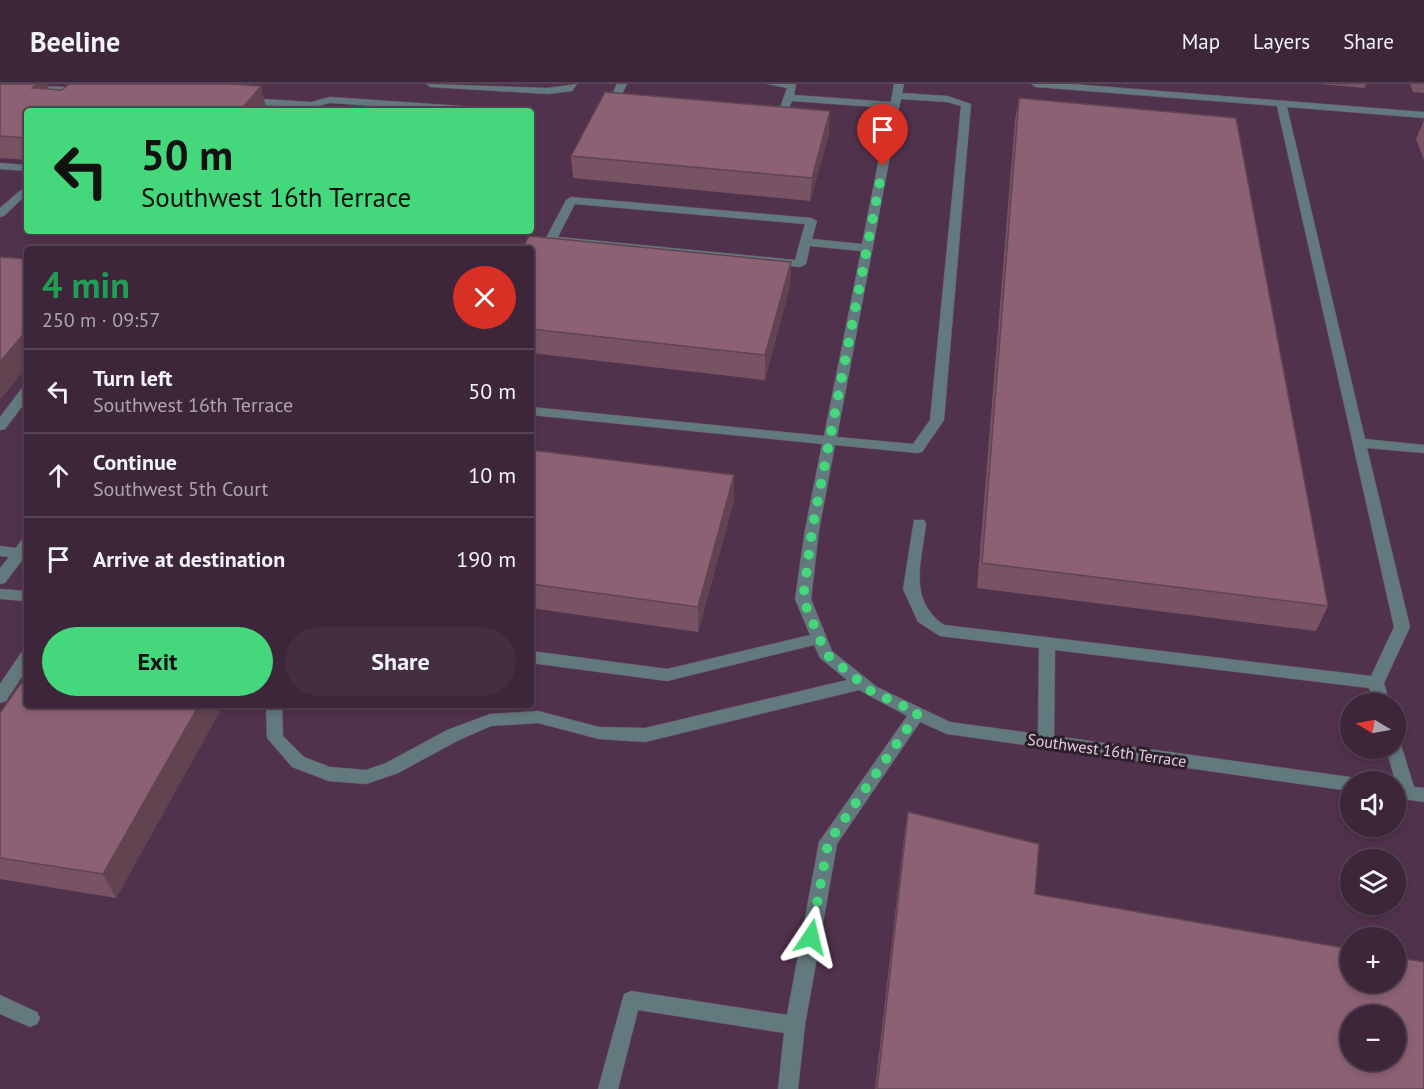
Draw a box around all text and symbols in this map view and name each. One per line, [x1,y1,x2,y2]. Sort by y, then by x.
text: Beeline [30,23,120,60]
text: Map [1182,28,1220,55]
text: Layers [1253,28,1310,55]
text: Share [1343,28,1394,55]
pin [857,104,908,166]
icon: arrive [866,113,899,146]
text: 50 m [141,127,233,182]
icon: left [42,132,120,210]
text: Southwest 16th Terrace [141,180,411,214]
text: 4 min [42,261,130,308]
button: close [453,266,516,329]
text: 250 m · 09:57 [42,307,160,333]
text: Turn left [93,364,173,392]
icon: left [42,375,75,408]
text: 50 m [468,377,516,405]
text: Southwest 16th Terrace [93,392,293,418]
text: Continue [93,448,177,476]
icon: ahead [42,459,75,492]
text: 10 m [468,461,516,489]
text: Southwest 5th Court [93,476,268,502]
icon: arrive [42,543,75,576]
text: Arrive at destination [93,545,285,573]
text: 190 m [456,545,516,573]
button: Exit [42,627,273,696]
button: Share [285,627,516,696]
north arrow [1340,693,1406,759]
map controls [1340,693,1406,1071]
street label: Southwest 16th Terrace [1026,729,1188,771]
button: sound [1340,771,1406,837]
button: layers [1340,849,1406,915]
position arrow [779,905,843,969]
button: + [1340,927,1406,993]
button: − [1340,1005,1406,1071]

